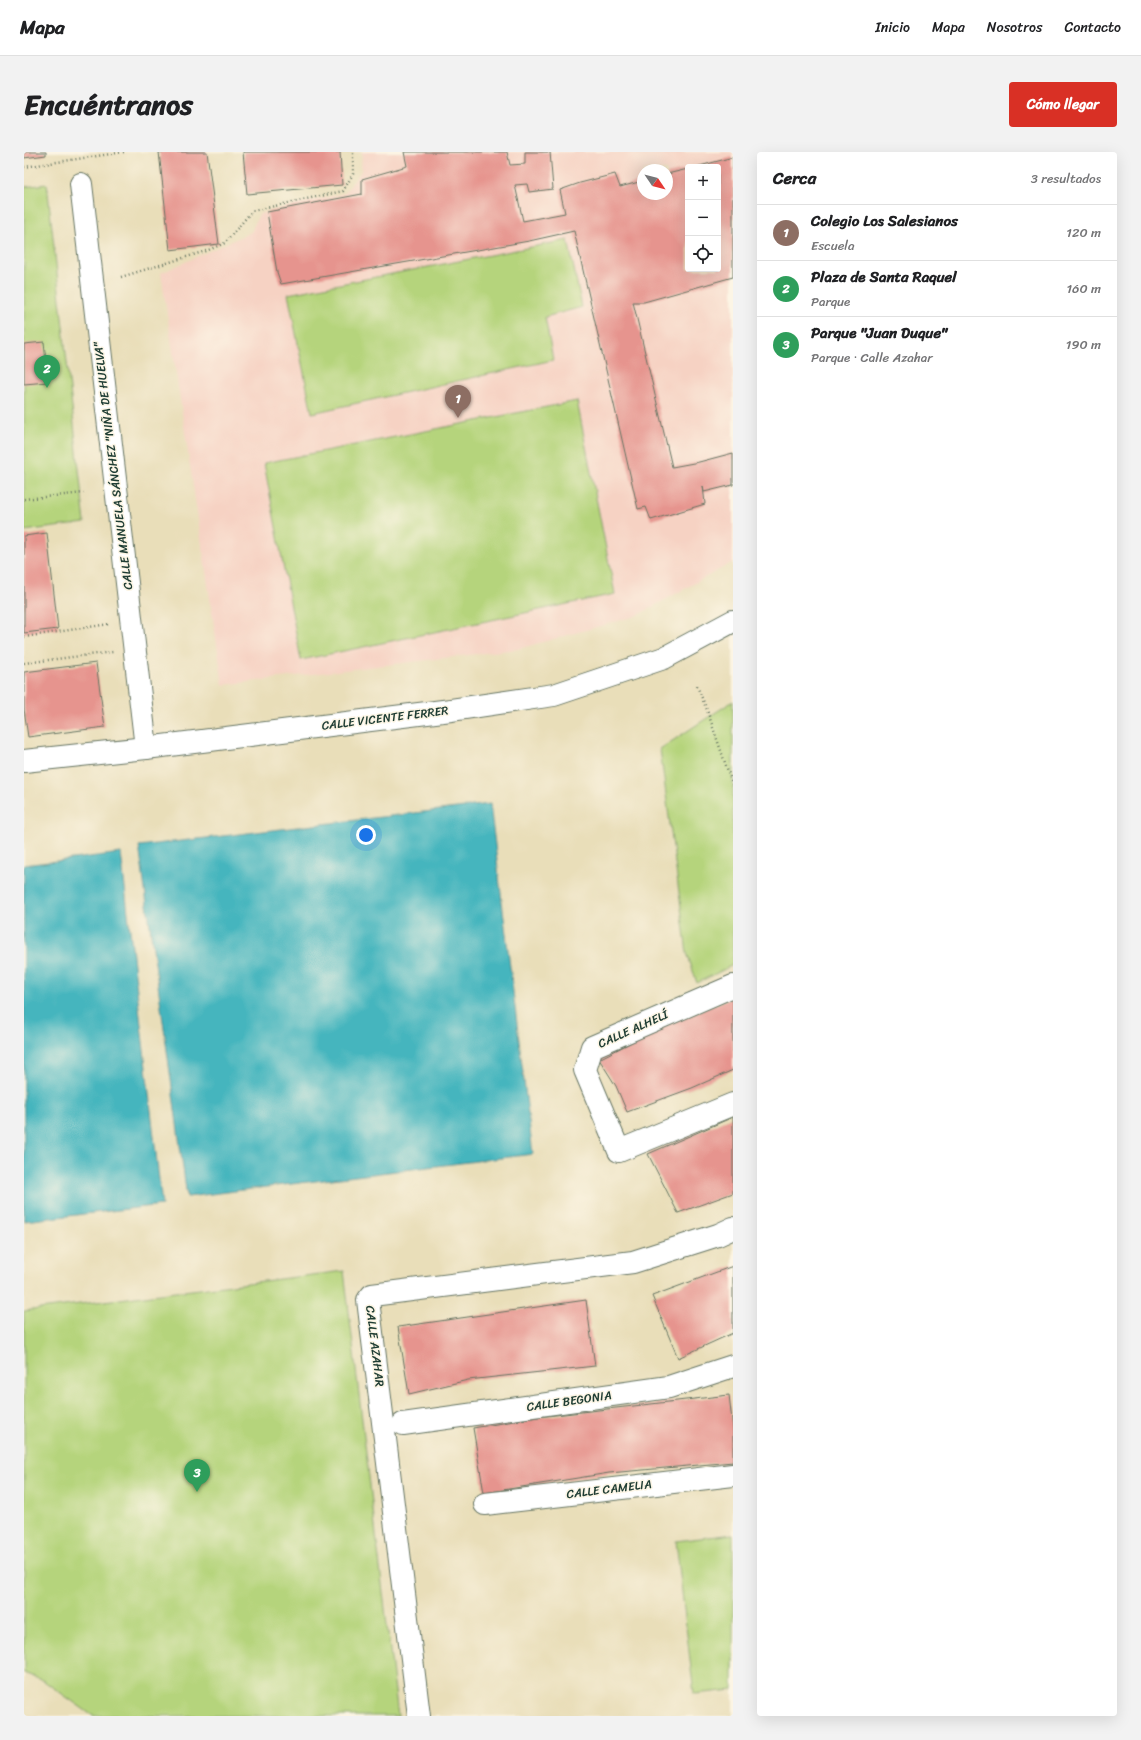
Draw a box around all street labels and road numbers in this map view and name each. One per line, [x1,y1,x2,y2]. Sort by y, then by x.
street label: CALLE MANUELA SÁNCHEZ "NIÑA DE HUELVA" [87,340,139,591]
street label: CALLE VICENTE FERRER [320,699,450,737]
street label: CALLE ALHELÍ [594,1003,673,1054]
street label: CALLE AZAHAR [359,1304,391,1388]
street label: CALLE BEGONIA [525,1384,613,1418]
street label: CALLE CAMELIA [565,1473,653,1505]

